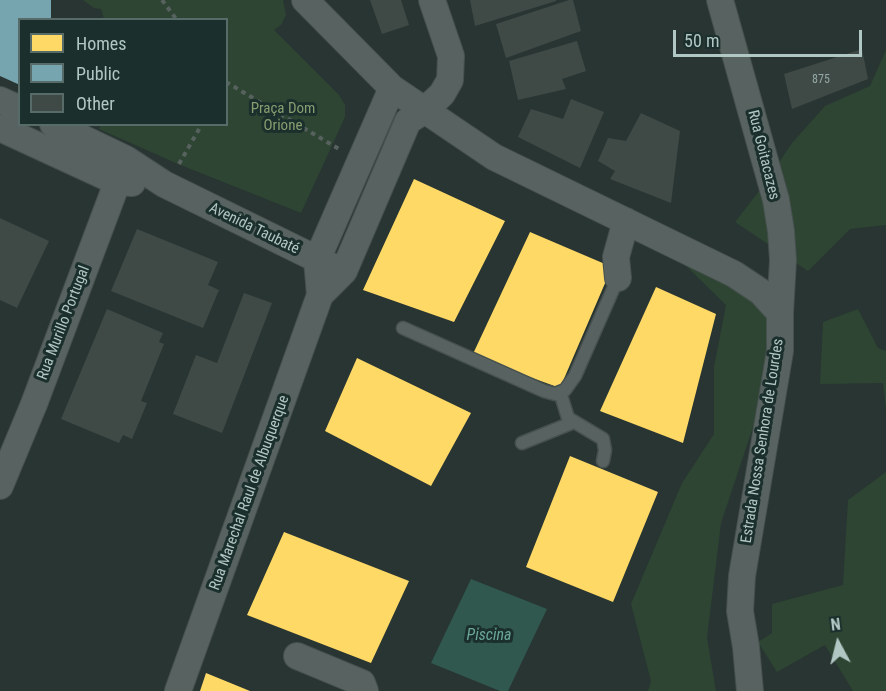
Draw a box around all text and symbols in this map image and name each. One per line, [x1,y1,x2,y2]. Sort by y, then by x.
legend [18,18,228,126]
scale bar [676,18,865,56]
text: 50 m [684,30,719,51]
text: Homes [76,33,126,54]
text: Public [76,63,120,84]
house number: 875 [812,73,830,87]
text: Other [76,93,115,114]
park label: Praça Dom Orione [251,100,315,135]
street label: Rua Goitacazes [743,108,783,202]
street label: Avenida Taubaté [206,199,302,259]
street label: Rua Murillo Portugal [34,263,94,383]
street label: Estrada Nossa Senhora de Lourdes [738,338,788,544]
street label: Rua Marechal Raul de Albuquerque [206,393,294,593]
north arrow [808,613,868,673]
text: N [830,615,842,635]
water label: Piscina [467,626,511,646]

